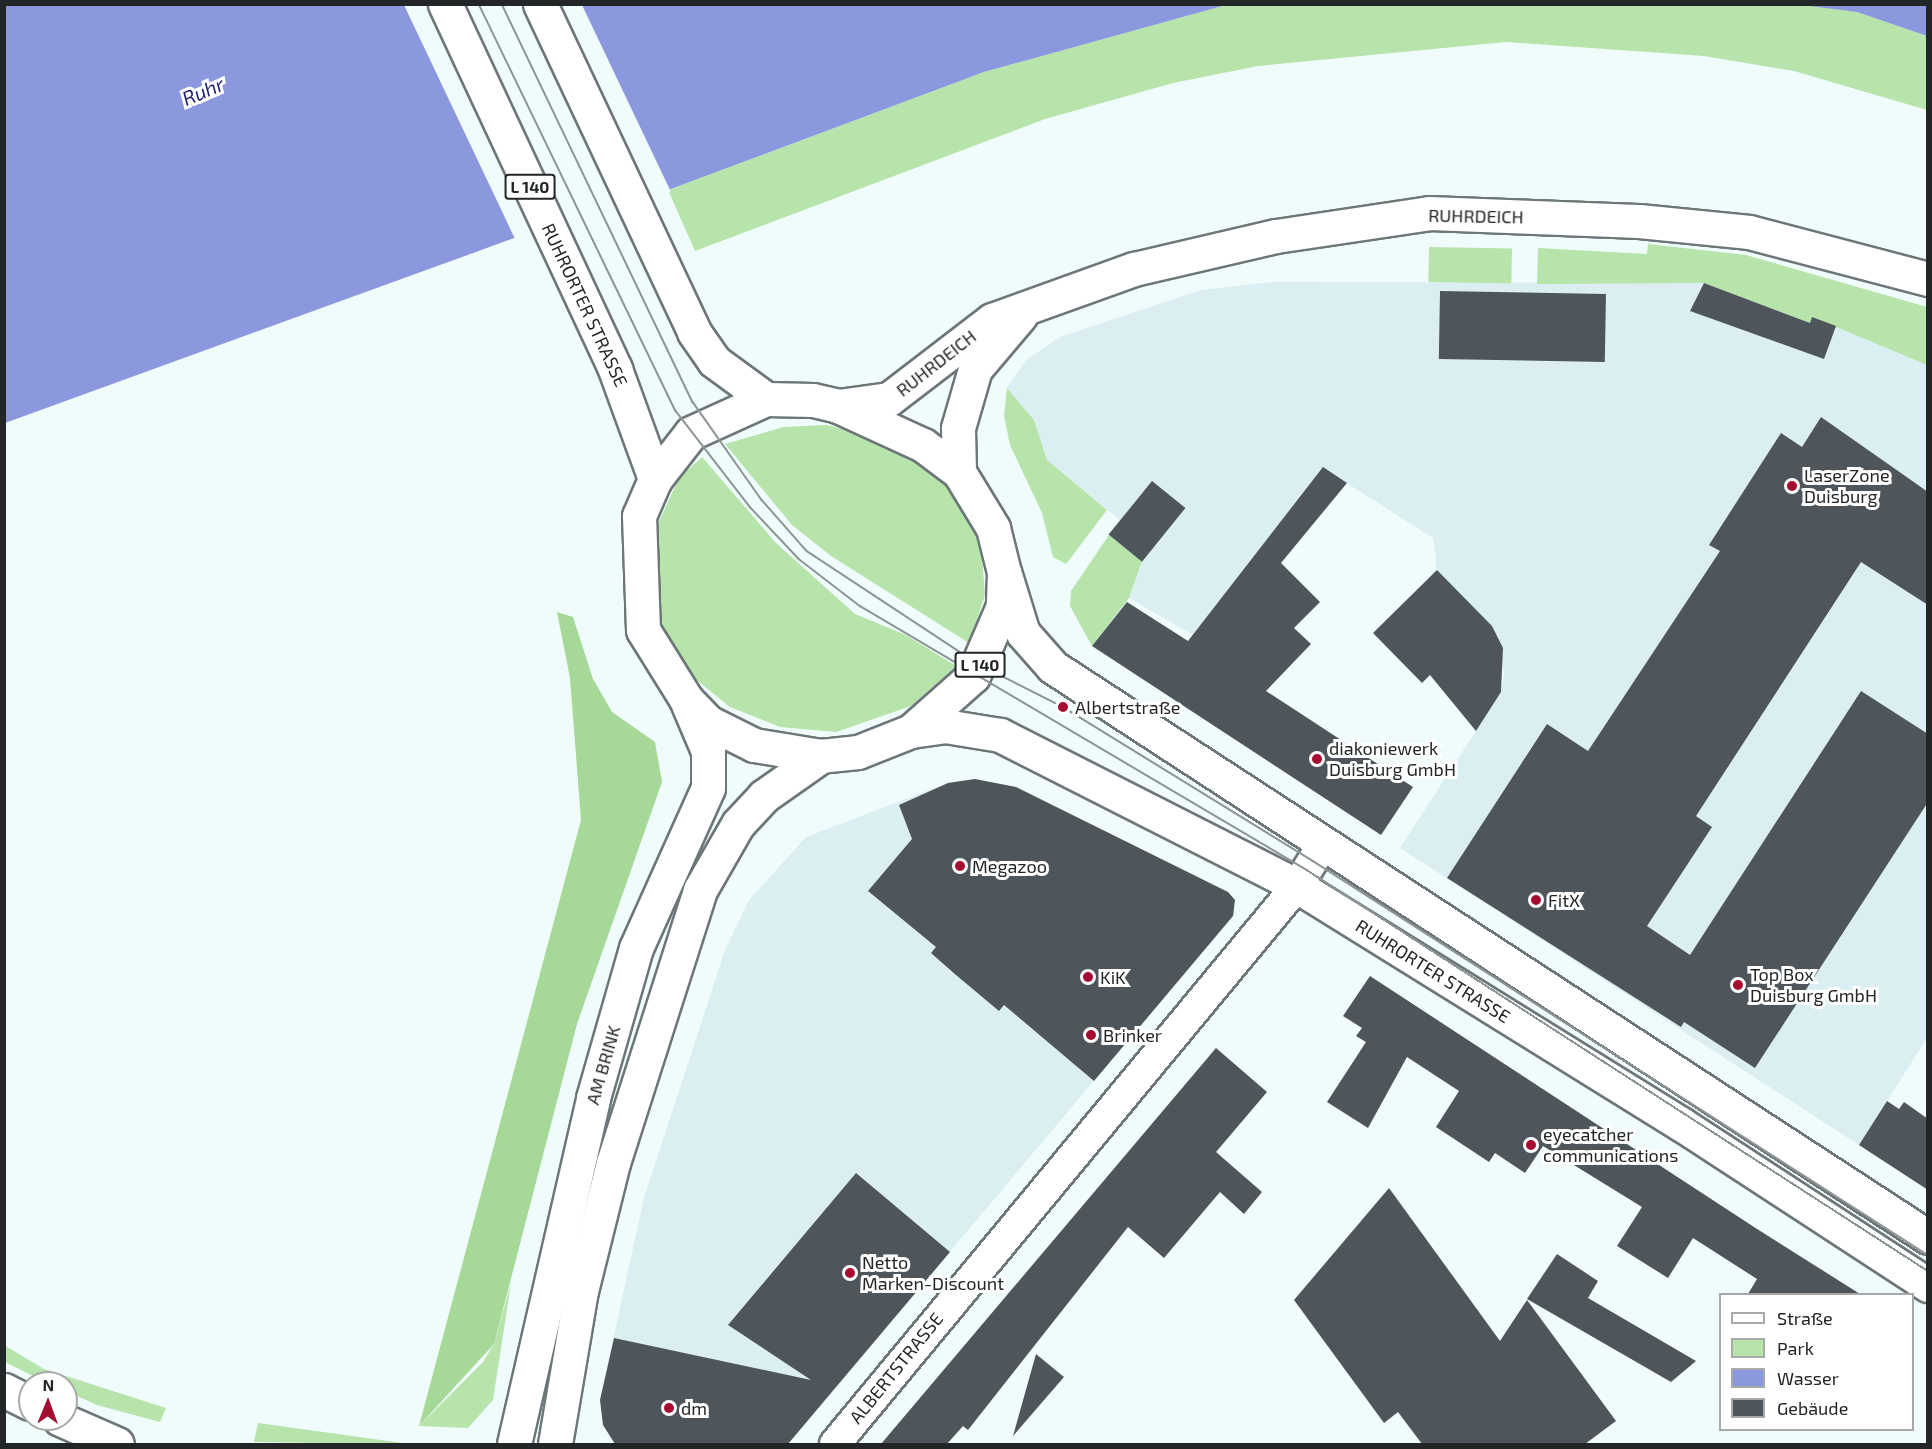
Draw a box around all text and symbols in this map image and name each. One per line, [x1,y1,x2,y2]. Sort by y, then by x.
water label: Ruhr [178,72,228,110]
road number: L 140 [503,174,557,200]
street label: RUHRDEICH [1428,204,1524,228]
street label: RUHRORTER STRASSE [538,220,632,390]
street label: RUHRDEICH [892,325,980,401]
place label: LaserZone Duisburg [1804,465,1890,508]
marker: LaserZone Duisburg [1785,479,1799,493]
road number: L 140 [953,652,1007,678]
place label: Albertstraße [1075,696,1180,718]
marker: Albertstraße [1056,700,1070,714]
place label: diakoniewerk Duisburg GmbH [1329,738,1456,780]
marker: diakoniewerk Duisburg GmbH [1310,752,1324,766]
place label: Megazoo [972,855,1047,877]
marker: Megazoo [953,859,967,873]
place label: FitX [1548,889,1580,911]
marker: FitX [1529,893,1543,907]
street label: RUHRORTER STRASSE [1352,915,1514,1027]
place label: Top Box Duisburg GmbH [1750,964,1877,1006]
place label: KiK [1100,966,1126,988]
marker: KiK [1081,970,1095,984]
marker: Top Box Duisburg GmbH [1731,978,1745,992]
street label: AM BRINK [581,1023,625,1107]
place label: Brinker [1103,1024,1162,1046]
marker: Brinker [1084,1028,1098,1042]
place label: eyecatcher communications [1543,1124,1678,1166]
marker: eyecatcher communications [1524,1138,1538,1152]
place label: Netto Marken-Discount [862,1252,1004,1294]
marker: Netto Marken-Discount [843,1266,857,1280]
legend [1719,1293,1914,1431]
text: Straße [1777,1307,1833,1329]
street label: ALBERTSTRASSE [845,1308,947,1428]
text: Park [1777,1337,1814,1359]
text: Wasser [1777,1367,1839,1389]
north arrow [18,1371,78,1431]
text: N [42,1375,54,1394]
place label: dm [681,1397,707,1419]
text: Gebäude [1777,1397,1848,1419]
marker: dm [662,1401,676,1415]

